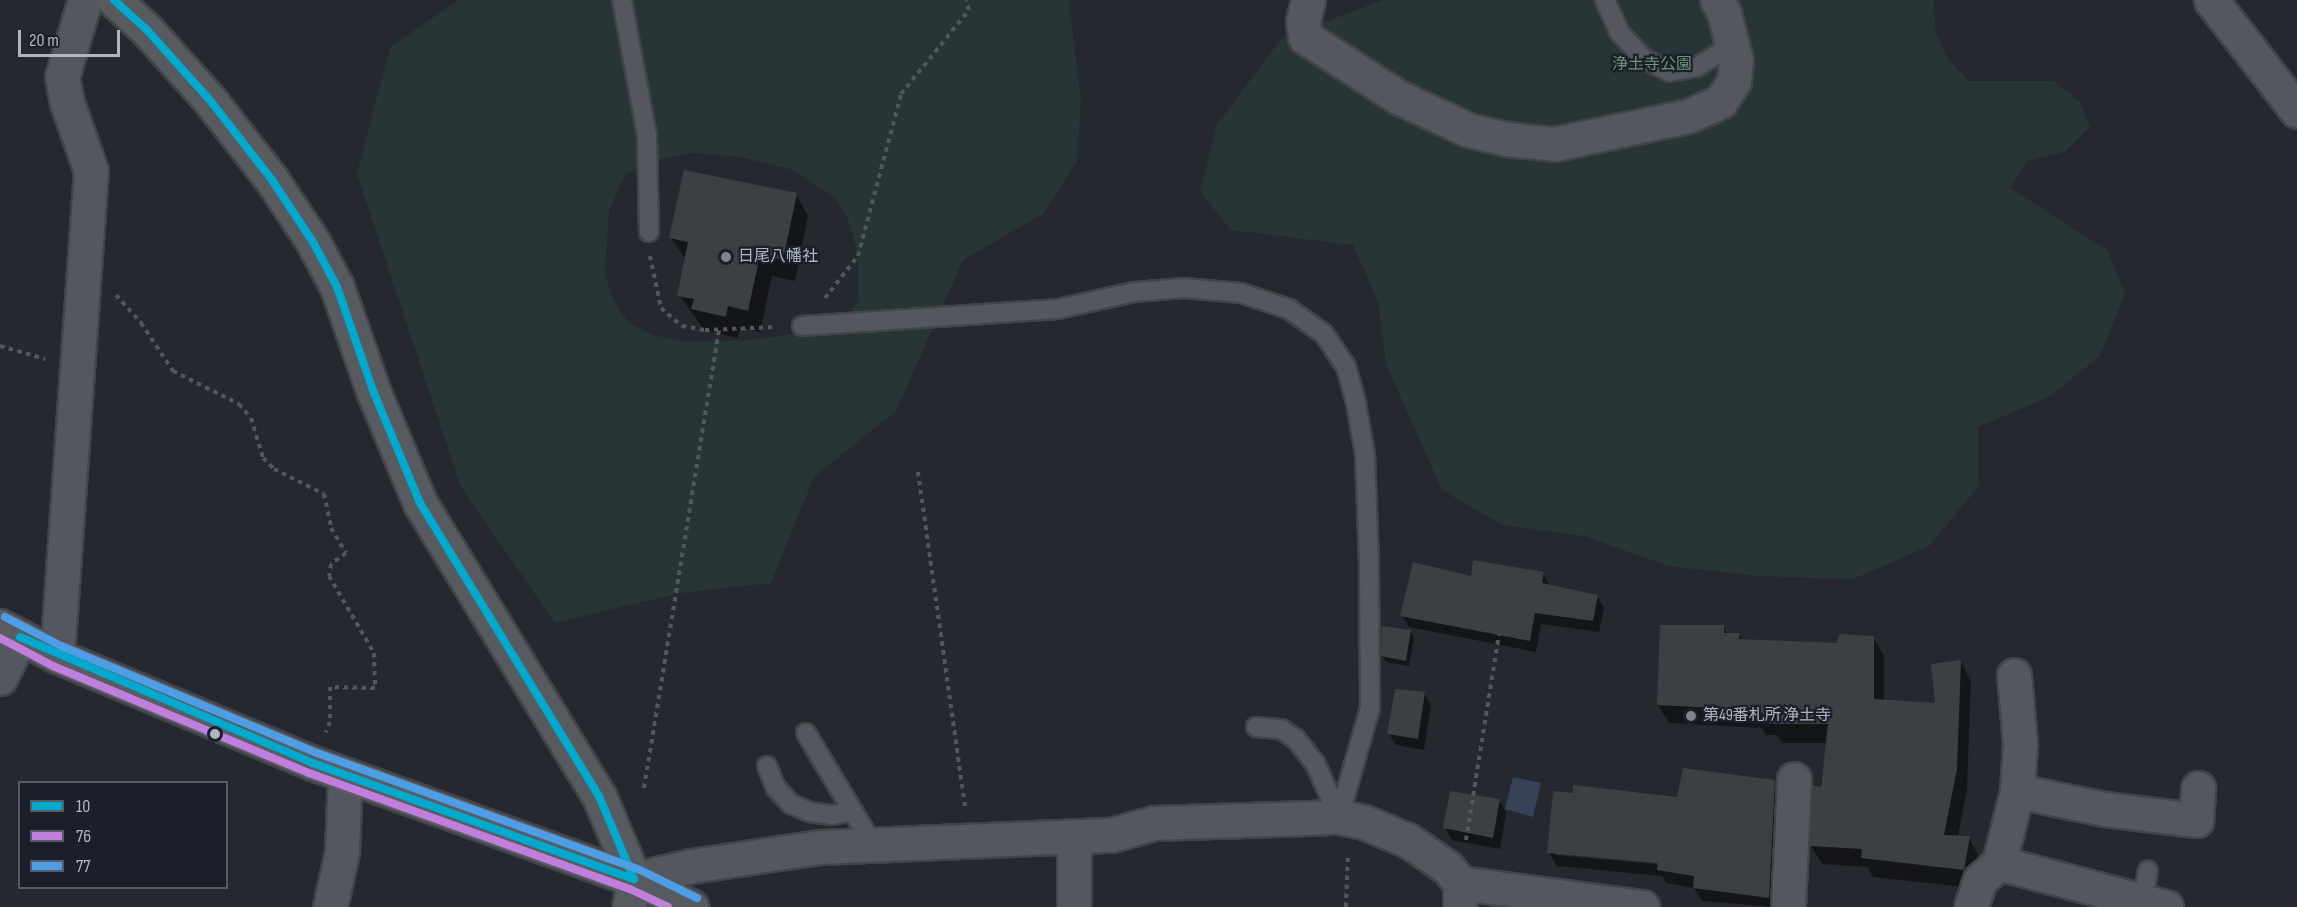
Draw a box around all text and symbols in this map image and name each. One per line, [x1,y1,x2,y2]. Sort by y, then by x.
scale bar [21,18,123,56]
text: 20 m [29,30,59,51]
park label: 浄土寺公園 [1612,55,1692,75]
place label: 日尾八幡社 [738,247,818,267]
marker: 日尾八幡社 [719,250,733,264]
place label: 第49番札所 浄土寺 [1703,706,1831,726]
marker: 第49番札所 浄土寺 [1684,709,1698,723]
unlabelled marker [209,728,221,740]
legend [18,781,228,889]
text: 10 [76,796,90,817]
text: 76 [76,826,91,847]
text: 77 [76,856,90,877]

